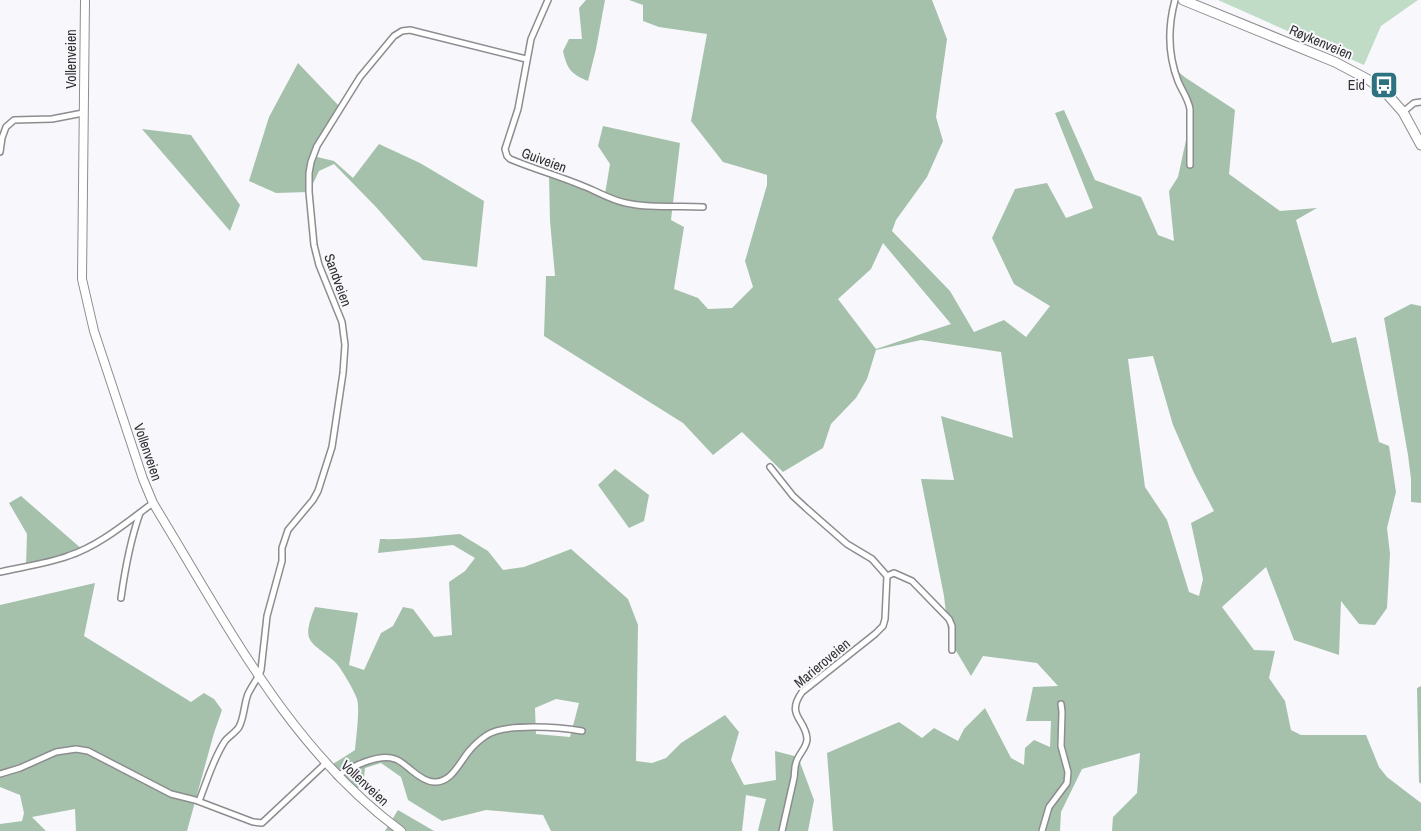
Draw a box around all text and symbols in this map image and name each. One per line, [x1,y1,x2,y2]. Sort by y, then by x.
street label: Røykenveien [1287,21,1355,63]
street label: Vollenveien [62,29,80,89]
bus stop icon: Eid [1369,70,1399,100]
place label: Eid [1348,76,1365,94]
street label: Guiveien [519,144,569,176]
street label: Sandveien [320,251,356,309]
street label: Vollenveien [130,421,166,483]
street label: Marieroveien [790,634,854,692]
street label: Vollenveien [337,756,393,810]

